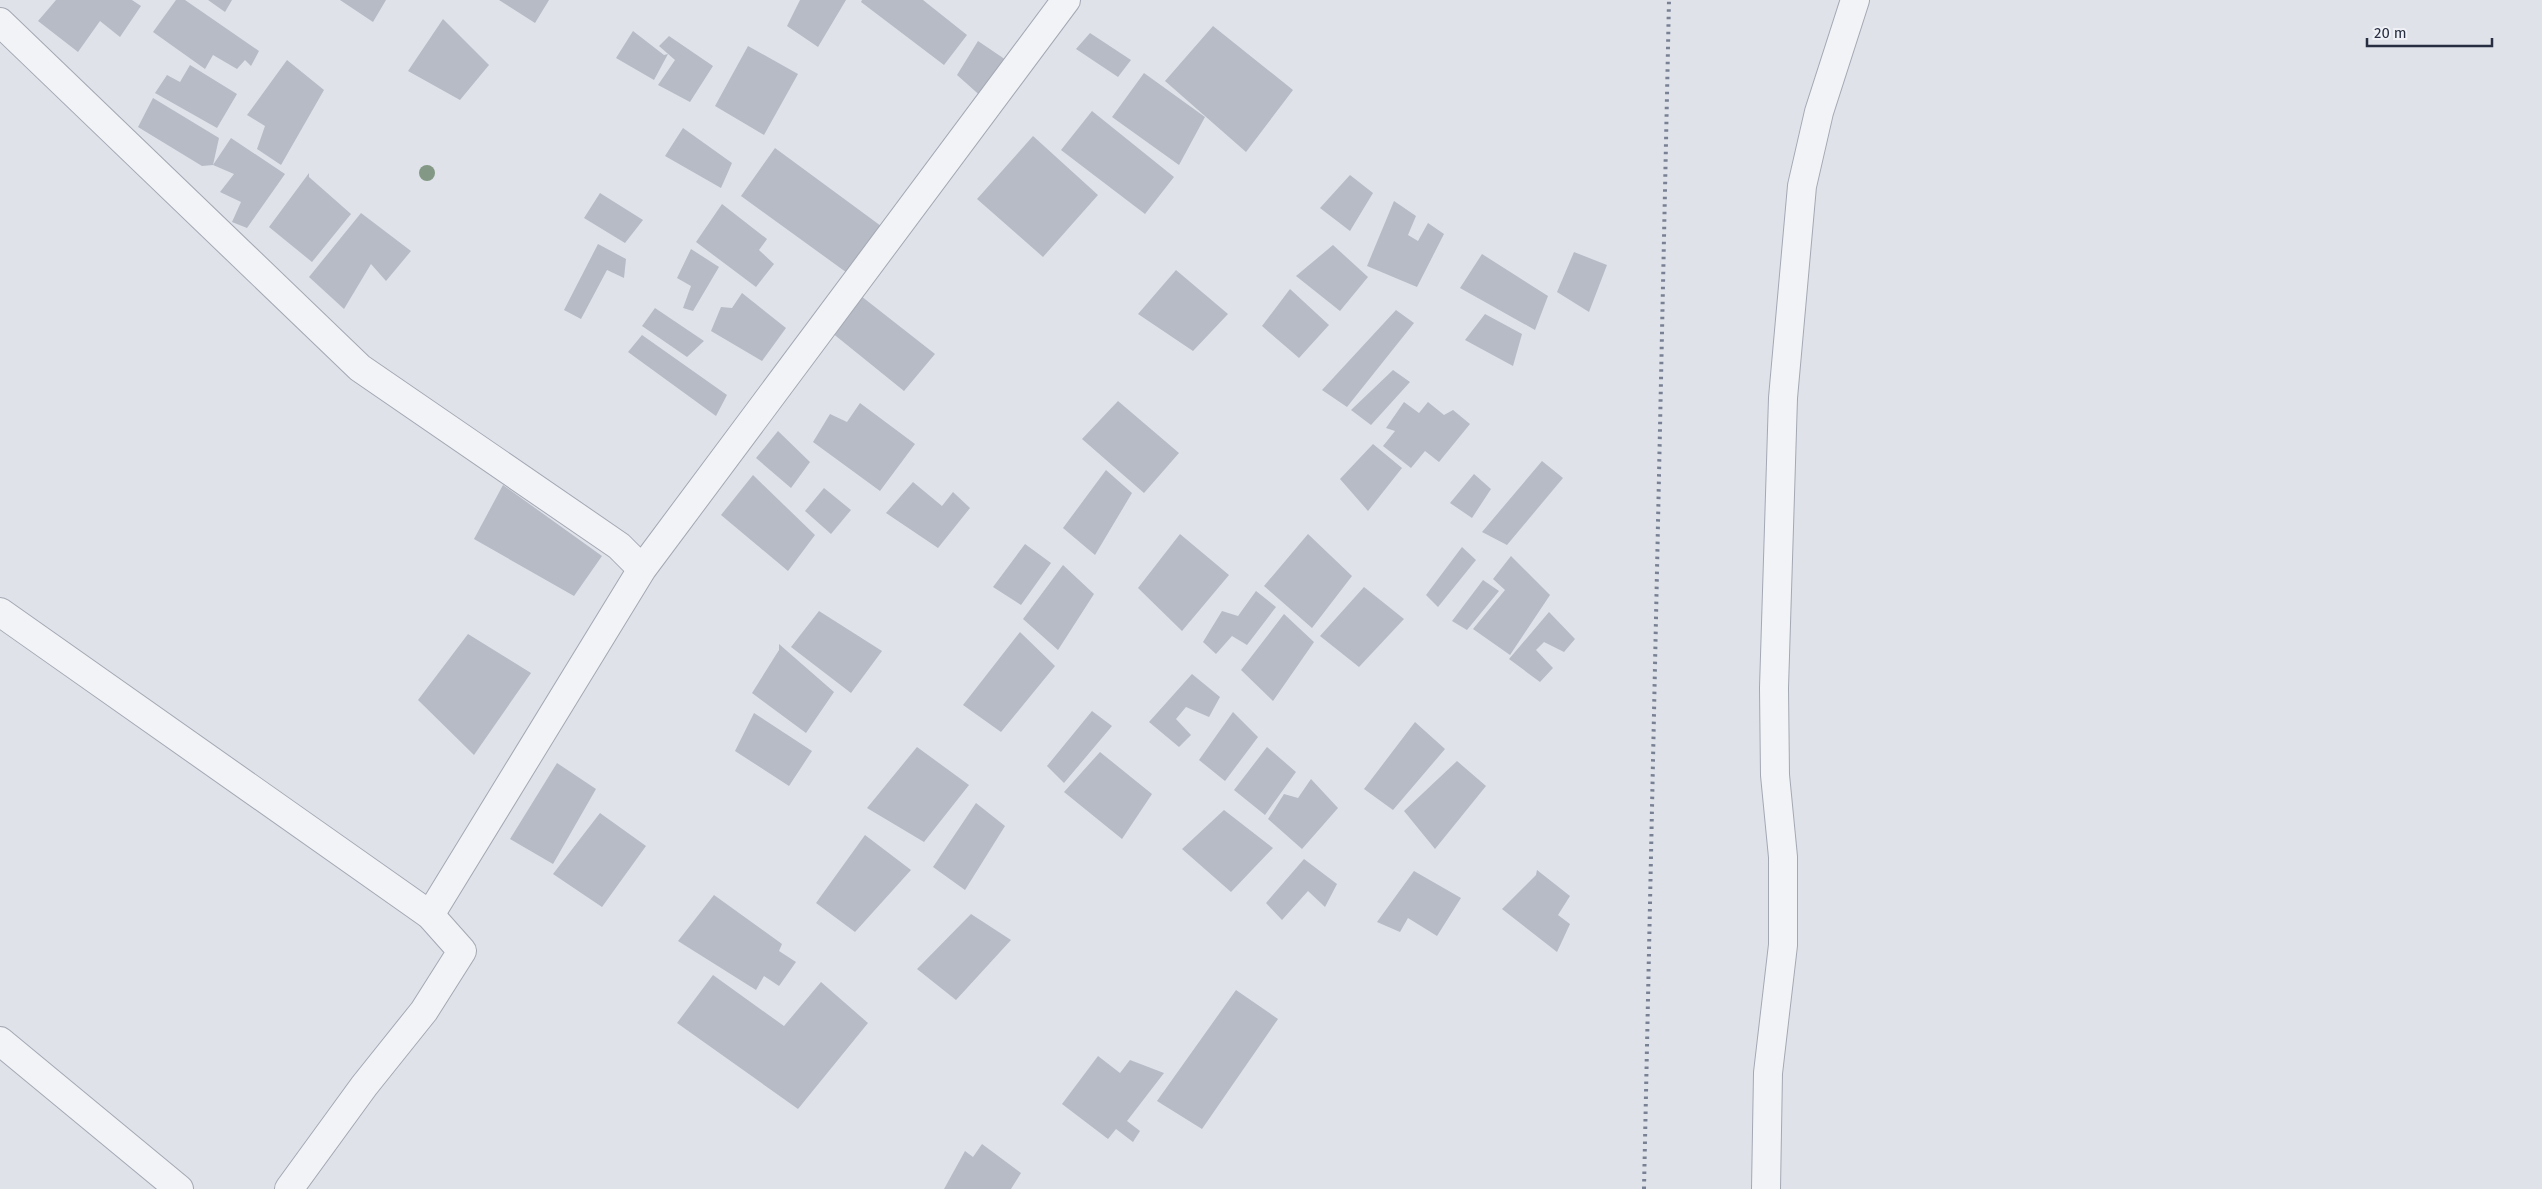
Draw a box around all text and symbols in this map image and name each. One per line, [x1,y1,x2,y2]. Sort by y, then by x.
scale bar [2367,15,2492,47]
text: 20 m [2374,24,2407,42]

